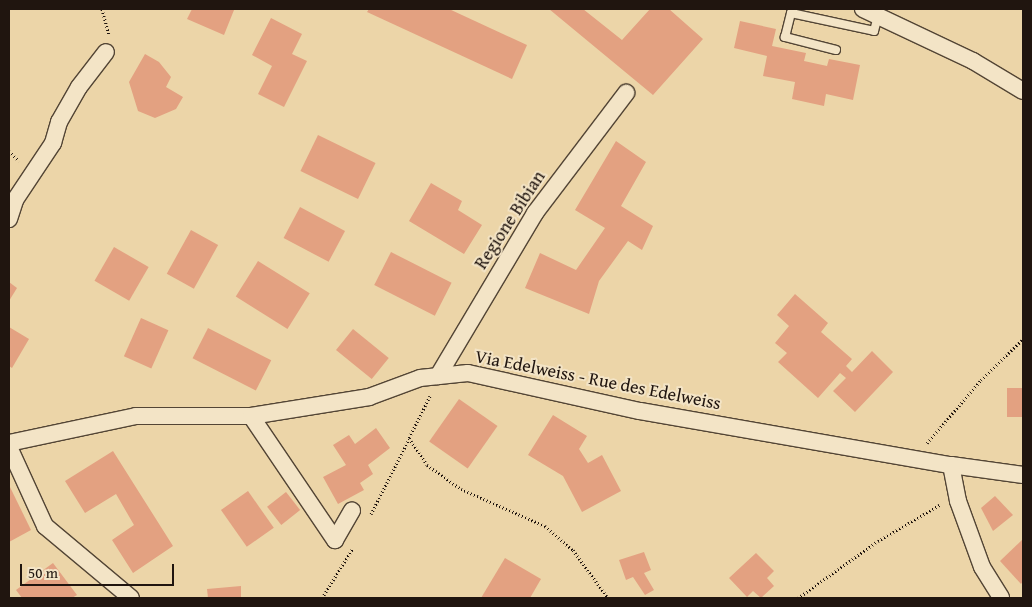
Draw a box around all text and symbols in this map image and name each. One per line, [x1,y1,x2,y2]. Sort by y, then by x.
street label: Regione Bibian [470,167,550,273]
street label: Via Edelweiss - Rue des Edelweiss [473,346,723,414]
scale bar [22,554,176,586]
text: 50 m [28,562,58,583]

